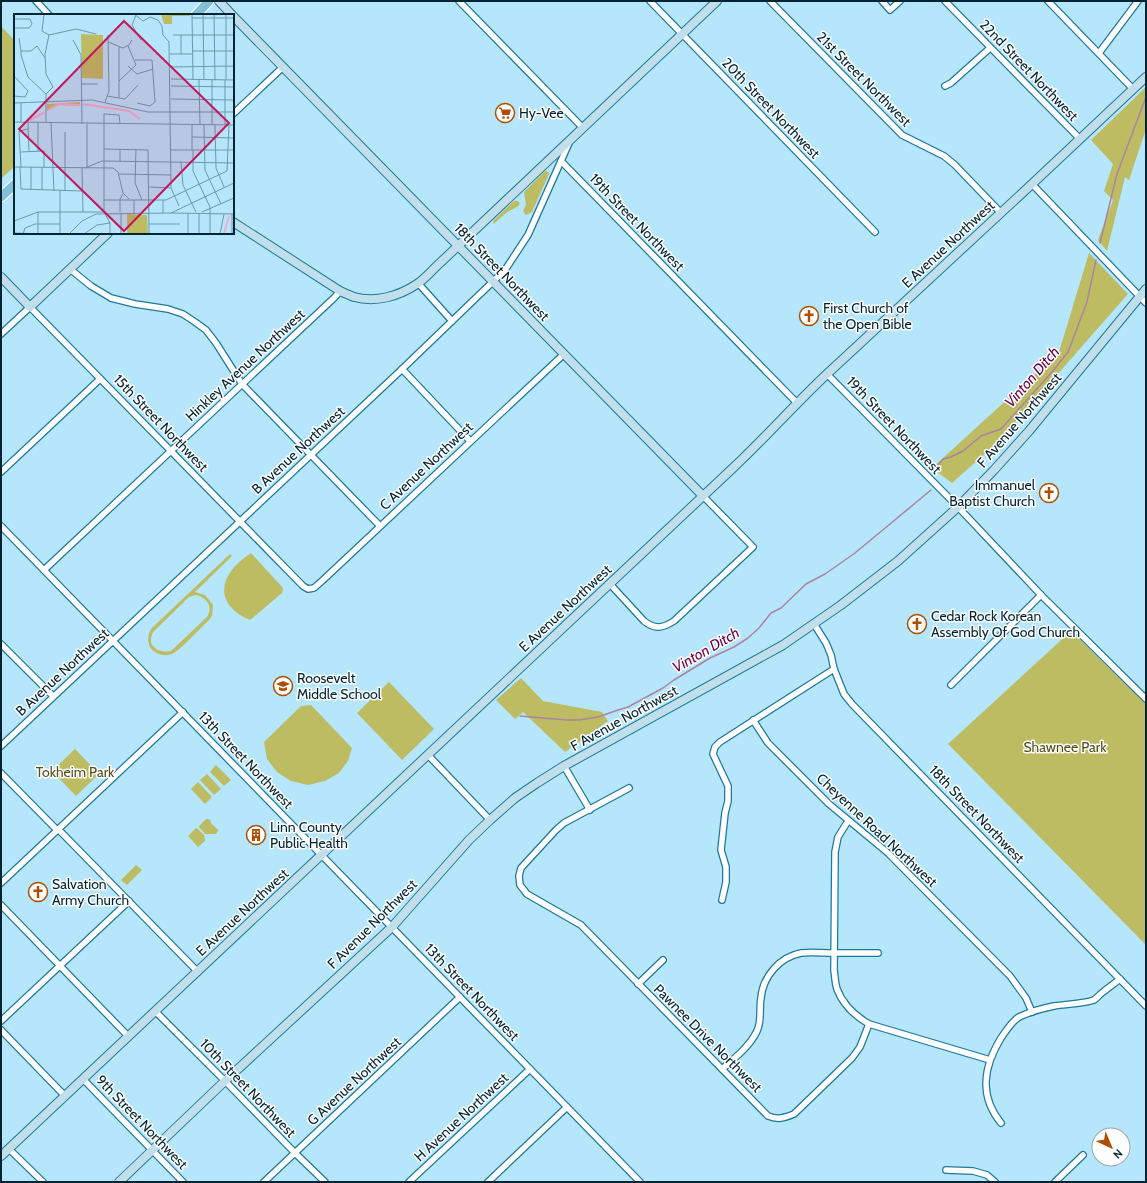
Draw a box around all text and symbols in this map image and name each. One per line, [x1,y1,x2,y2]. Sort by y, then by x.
inset map [14,14,234,234]
street label: 22nd Street Northwest [976,15,1082,125]
street label: 21st Street Northwest [813,28,915,130]
street label: 20th Street Northwest [718,54,824,162]
supermarket icon: Hy-Vee [494,102,516,124]
place label: Hy-Vee [519,104,564,122]
street label: 19th Street Northwest [586,169,688,275]
street label: E Avenue Northwest [898,196,998,292]
street label: 18th Street Northwest [451,219,554,325]
place label: First Church of the Open Bible [823,299,912,333]
street label: Hinkley Avenue Northwest [182,305,309,425]
church icon: First Church of the Open Bible [798,305,820,327]
water label: Vinton Ditch [1001,343,1063,411]
street label: F Avenue Northwest [973,369,1065,471]
street label: 15th Street Northwest [110,371,212,476]
street label: 19th Street Northwest [843,372,945,478]
street label: B Avenue Northwest [248,402,349,498]
street label: C Avenue Northwest [376,418,477,514]
place label: Immanuel Baptist Church [949,476,1036,510]
church icon: Immanuel Baptist Church [1038,482,1060,504]
street label: E Avenue Northwest [515,560,615,656]
place label: Cedar Rock Korean Assembly Of God Church [931,607,1080,641]
church icon: Cedar Rock Korean Assembly Of God Church [906,613,928,635]
street label: B Avenue Northwest [12,624,113,720]
water label: Vinton Ditch [669,624,743,676]
place label: Roosevelt Middle School [297,669,382,703]
school or university icon: Roosevelt Middle School [272,675,294,697]
street label: F Avenue Northwest [567,681,681,755]
street label: 13th Street Northwest [195,708,297,813]
park label: Shawnee Park [1024,738,1107,756]
street label: 18th Street Northwest [926,761,1029,867]
park label: Tokheim Park [36,763,115,781]
street label: Cheyenne Road Northwest [813,769,941,891]
place label: Linn County Public Health [270,818,348,852]
building icon: Linn County Public Health [245,824,267,846]
street label: E Avenue Northwest [192,864,292,960]
place label: Salvation Army Church [52,875,129,909]
street label: F Avenue Northwest [323,875,421,973]
church icon: Salvation Army Church [27,881,49,903]
street label: 13th Street Northwest [421,940,523,1045]
street label: Pawnee Drive Northwest [650,980,766,1096]
street label: G Avenue Northwest [303,1033,405,1129]
street label: 10th Street Northwest [196,1035,300,1141]
street label: H Avenue Northwest [410,1069,512,1165]
street label: 9th Street Northwest [92,1071,192,1173]
north arrow [1091,1127,1131,1167]
text: N [1110,1146,1126,1162]

